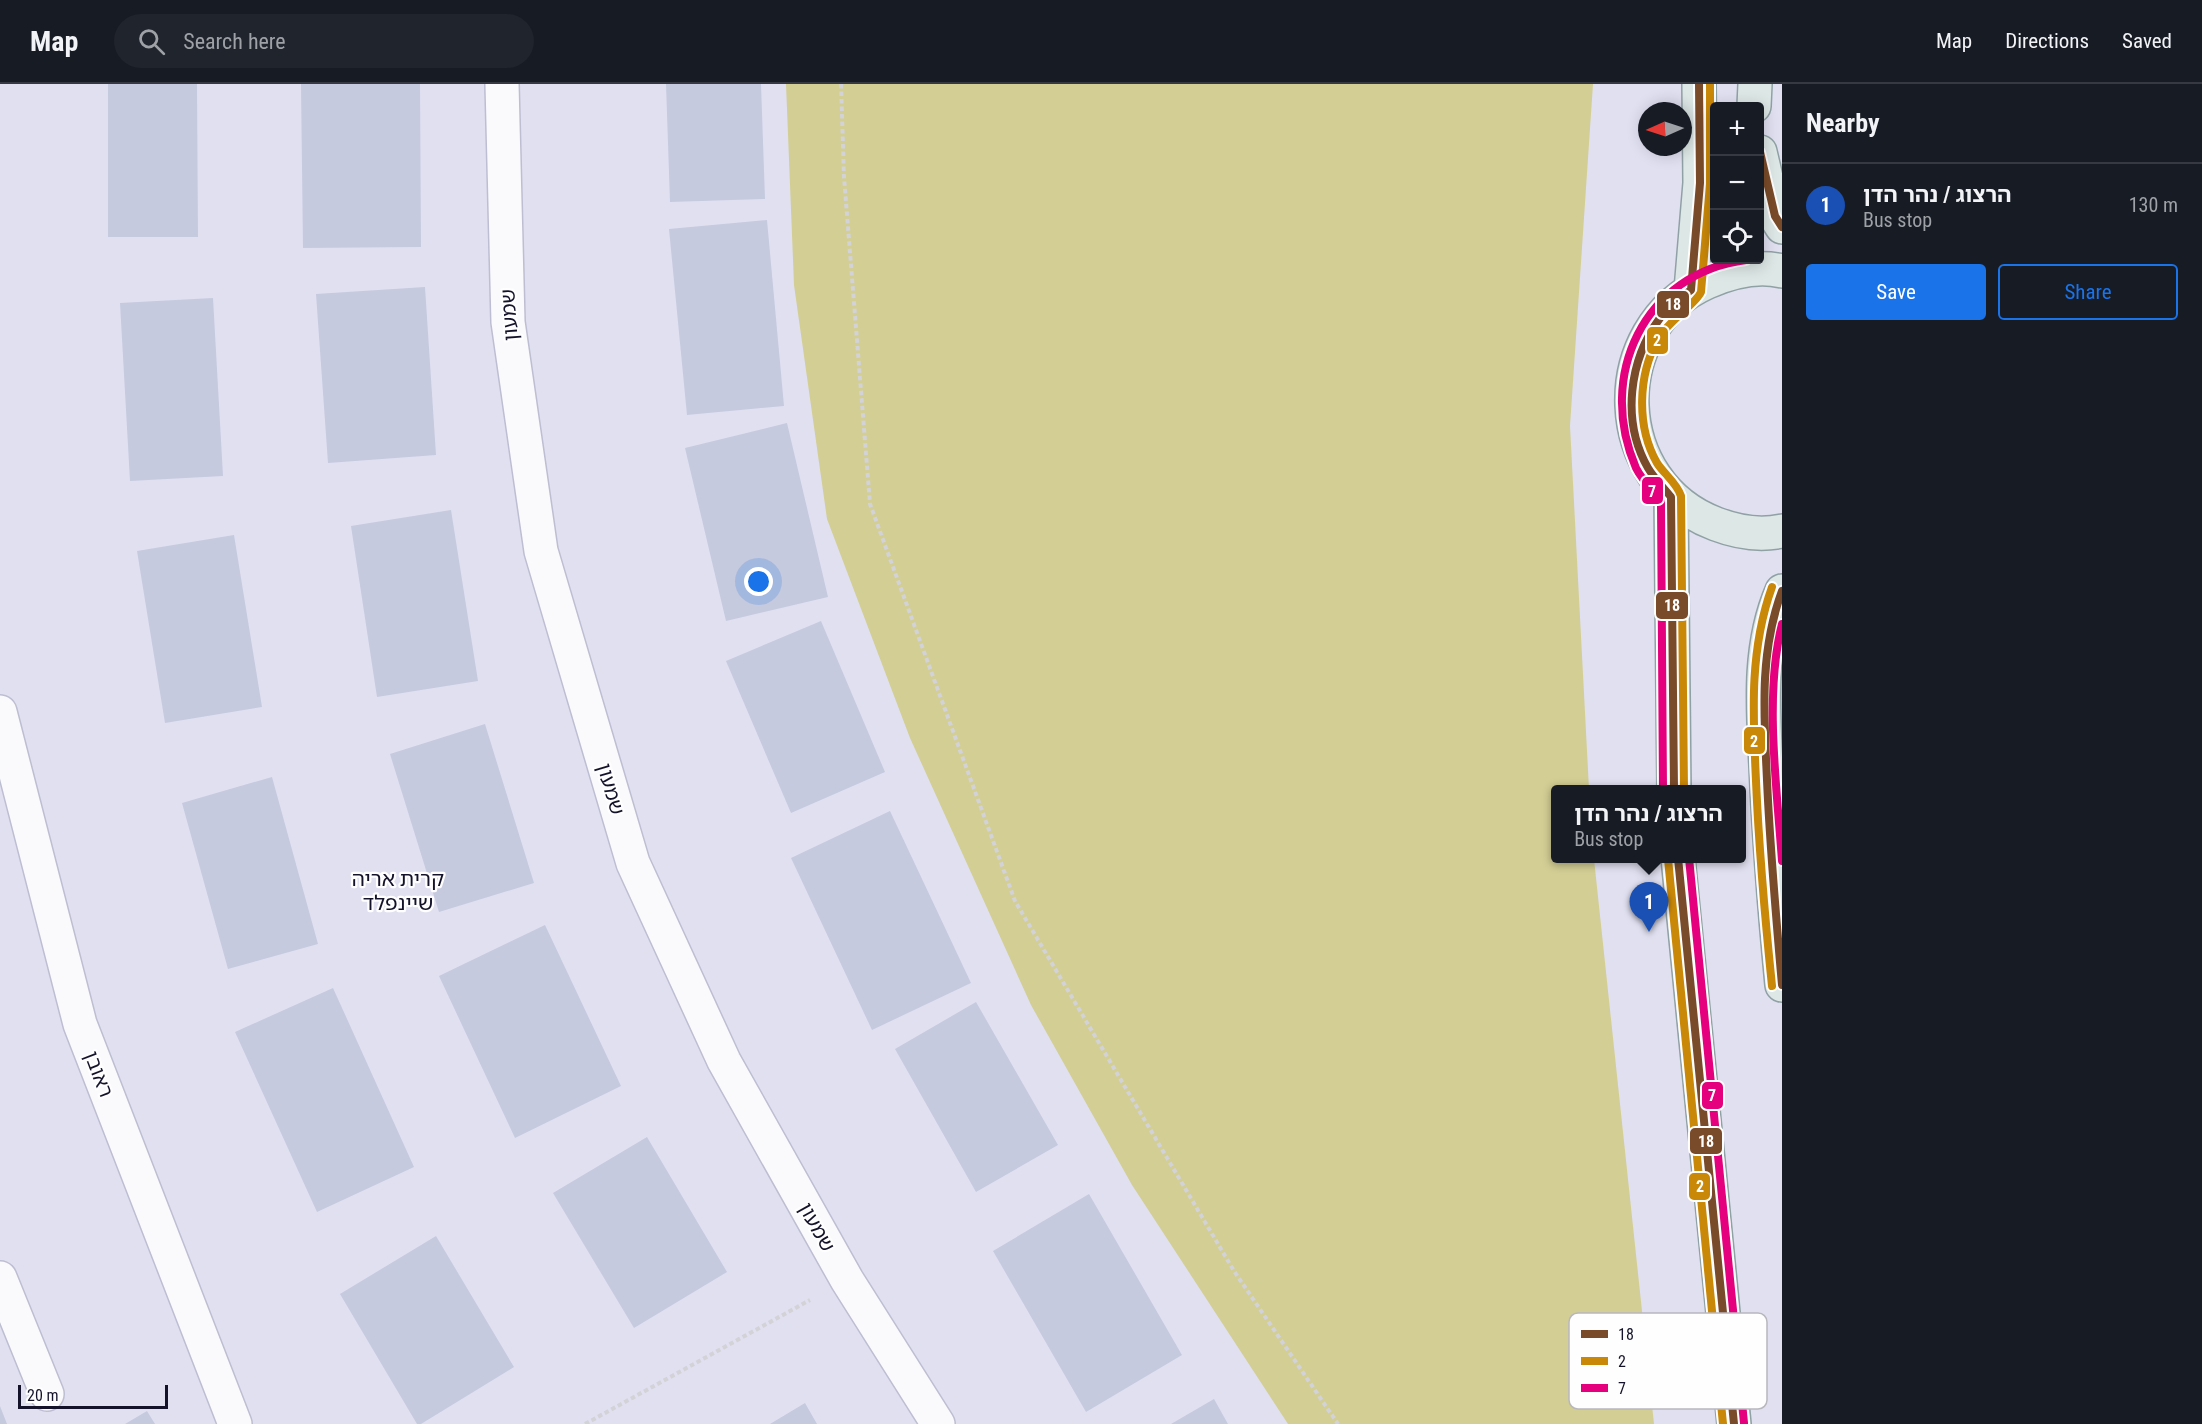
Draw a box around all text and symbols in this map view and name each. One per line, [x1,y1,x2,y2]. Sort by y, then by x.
search box [114,14,534,68]
text: Map [30,25,78,58]
icon: search [135,25,168,58]
text: Search here [183,29,286,54]
text: Map [1936,29,1972,53]
text: Directions [2005,29,2089,53]
text: Saved [2122,29,2172,53]
north arrow [1638,102,1692,156]
map controls [1710,102,1764,264]
button: + [1710,102,1764,156]
text: Nearby [1806,108,1880,138]
button: − [1710,156,1764,210]
text: הרצוג / נהר הדן [1863,182,2012,207]
text: 1 [1820,193,1831,217]
text: 130 m [2129,193,2178,217]
text: Bus stop [1863,208,1932,232]
button: locate [1710,210,1764,264]
button: Save [1806,264,1986,320]
button: Share [1998,264,2178,320]
street label: שמעון [495,288,523,342]
line badge: 18 [1656,290,1690,319]
text: 18 [1665,295,1681,314]
line badge: 2 [1646,326,1669,355]
text: 2 [1653,331,1661,350]
line badge: 7 [1641,476,1664,505]
text: 7 [1648,482,1656,501]
your location [744,567,773,596]
line badge: 18 [1655,591,1689,620]
text: 18 [1664,596,1680,615]
line badge: 2 [1743,726,1766,755]
text: 2 [1750,732,1758,751]
street label: שמעון [592,761,630,817]
popup [1551,785,1746,863]
text: הרצוג / נהר הדן [1574,801,1723,826]
text: Bus stop [1574,827,1643,851]
district label: קרית אריה שיינפלד [352,867,444,915]
pin: 1 [1630,882,1668,932]
street label: ראובן [79,1048,119,1100]
line badge: 7 [1701,1081,1724,1110]
text: 7 [1708,1086,1716,1105]
line badge: 18 [1689,1127,1723,1155]
text: 18 [1698,1132,1714,1151]
line badge: 2 [1688,1172,1711,1201]
text: 2 [1696,1177,1704,1196]
street label: שמעון [794,1198,840,1256]
legend [1569,1313,1767,1409]
text: 18 [1618,1325,1634,1344]
text: 2 [1618,1352,1626,1371]
text: 7 [1618,1379,1626,1398]
scale bar [18,1382,168,1410]
text: 20 m [27,1386,59,1405]

